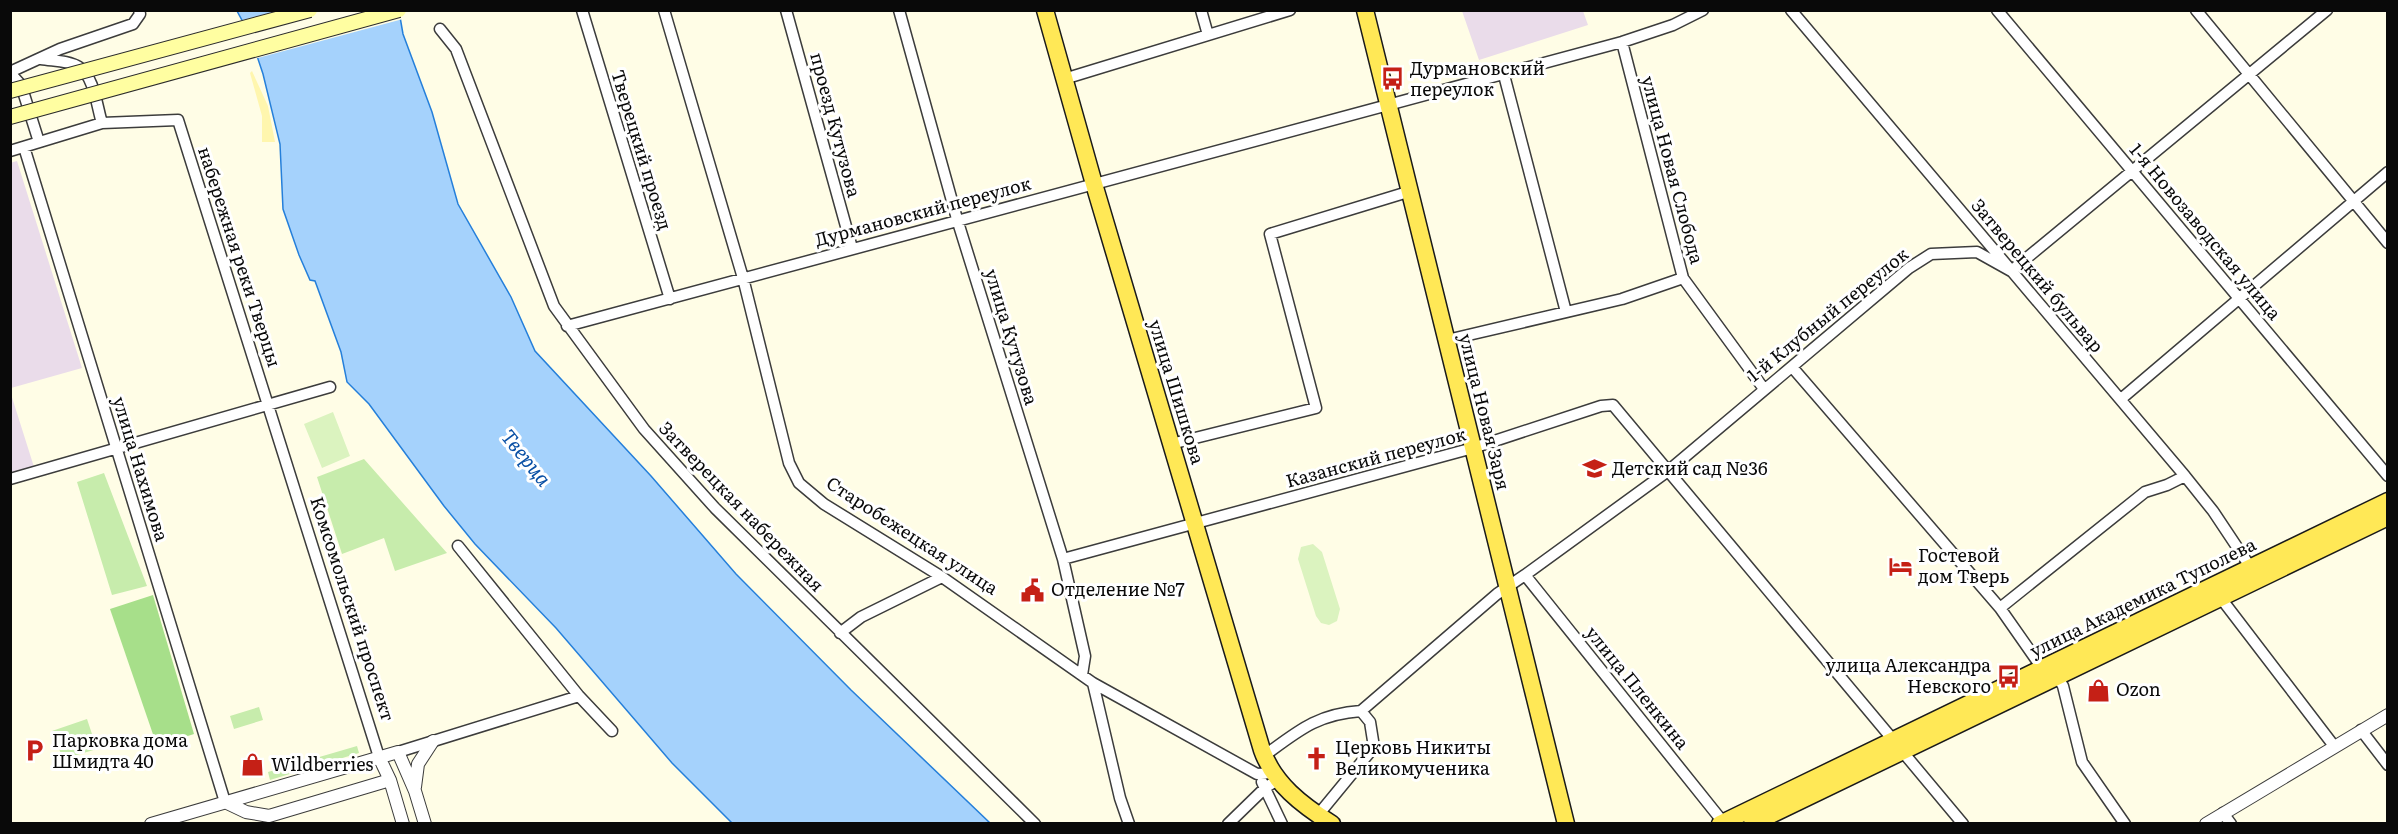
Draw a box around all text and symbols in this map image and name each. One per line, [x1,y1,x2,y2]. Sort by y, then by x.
street label: проезд Кутузова [804,49,869,200]
place label: Дурмановский переулок [1410,54,1545,102]
street label: Тверецкий проезд [605,66,680,233]
bus stop icon: Дурмановский переулок [1379,66,1405,92]
street label: улица Новая Слобода [1635,73,1712,267]
street label: 1-я Новозаводская улица [2124,137,2289,326]
street label: набережная реки Тверцы [192,143,289,370]
street label: Дурмановский переулок [812,169,1034,252]
street label: Затверецкий бульвар [1966,192,2111,358]
street label: 1-й Клубный переулок [1741,240,1914,387]
street label: улица Кутузова [979,265,1046,408]
street label: улица Шишкова [1143,316,1212,468]
street label: улица Новая Заря [1453,330,1518,493]
street label: улица Нахимова [107,393,176,545]
street label: Затверецкая набережная [653,415,831,597]
street label: Казанский переулок [1283,419,1469,494]
water label: Тверца [495,422,560,492]
place label: Детский сад №36 [1612,454,1768,481]
school or university icon: Детский сад №36 [1581,456,1607,482]
street label: Старобежецкая улица [821,469,1004,601]
street label: Комсомольский проспект [304,493,403,724]
street label: улица Академика Туполева [2025,530,2260,663]
place label: Гостевой дом Тверь [1918,541,2010,589]
hotel icon: Гостевой дом Тверь [1887,553,1913,579]
place label: Отделение №7 [1051,575,1185,602]
public building icon: Отделение №7 [1020,577,1046,603]
street label: улица Пленкина [1580,620,1697,755]
place label: улица Александра Невского [1826,651,1991,699]
bus stop icon: улица Александра Невского [1996,663,2022,689]
place label: Ozon [2116,675,2161,702]
shop icon: Ozon [2085,677,2111,703]
place label: Парковка дома Шмидта 40 [52,726,188,774]
place label: Церковь Никиты Великомученика [1335,733,1491,781]
parking icon: Парковка дома Шмидта 40 [21,738,47,764]
church icon: Церковь Никиты Великомученика [1304,745,1330,771]
place label: Wildberries [271,750,373,777]
shop icon: Wildberries [240,752,266,778]

